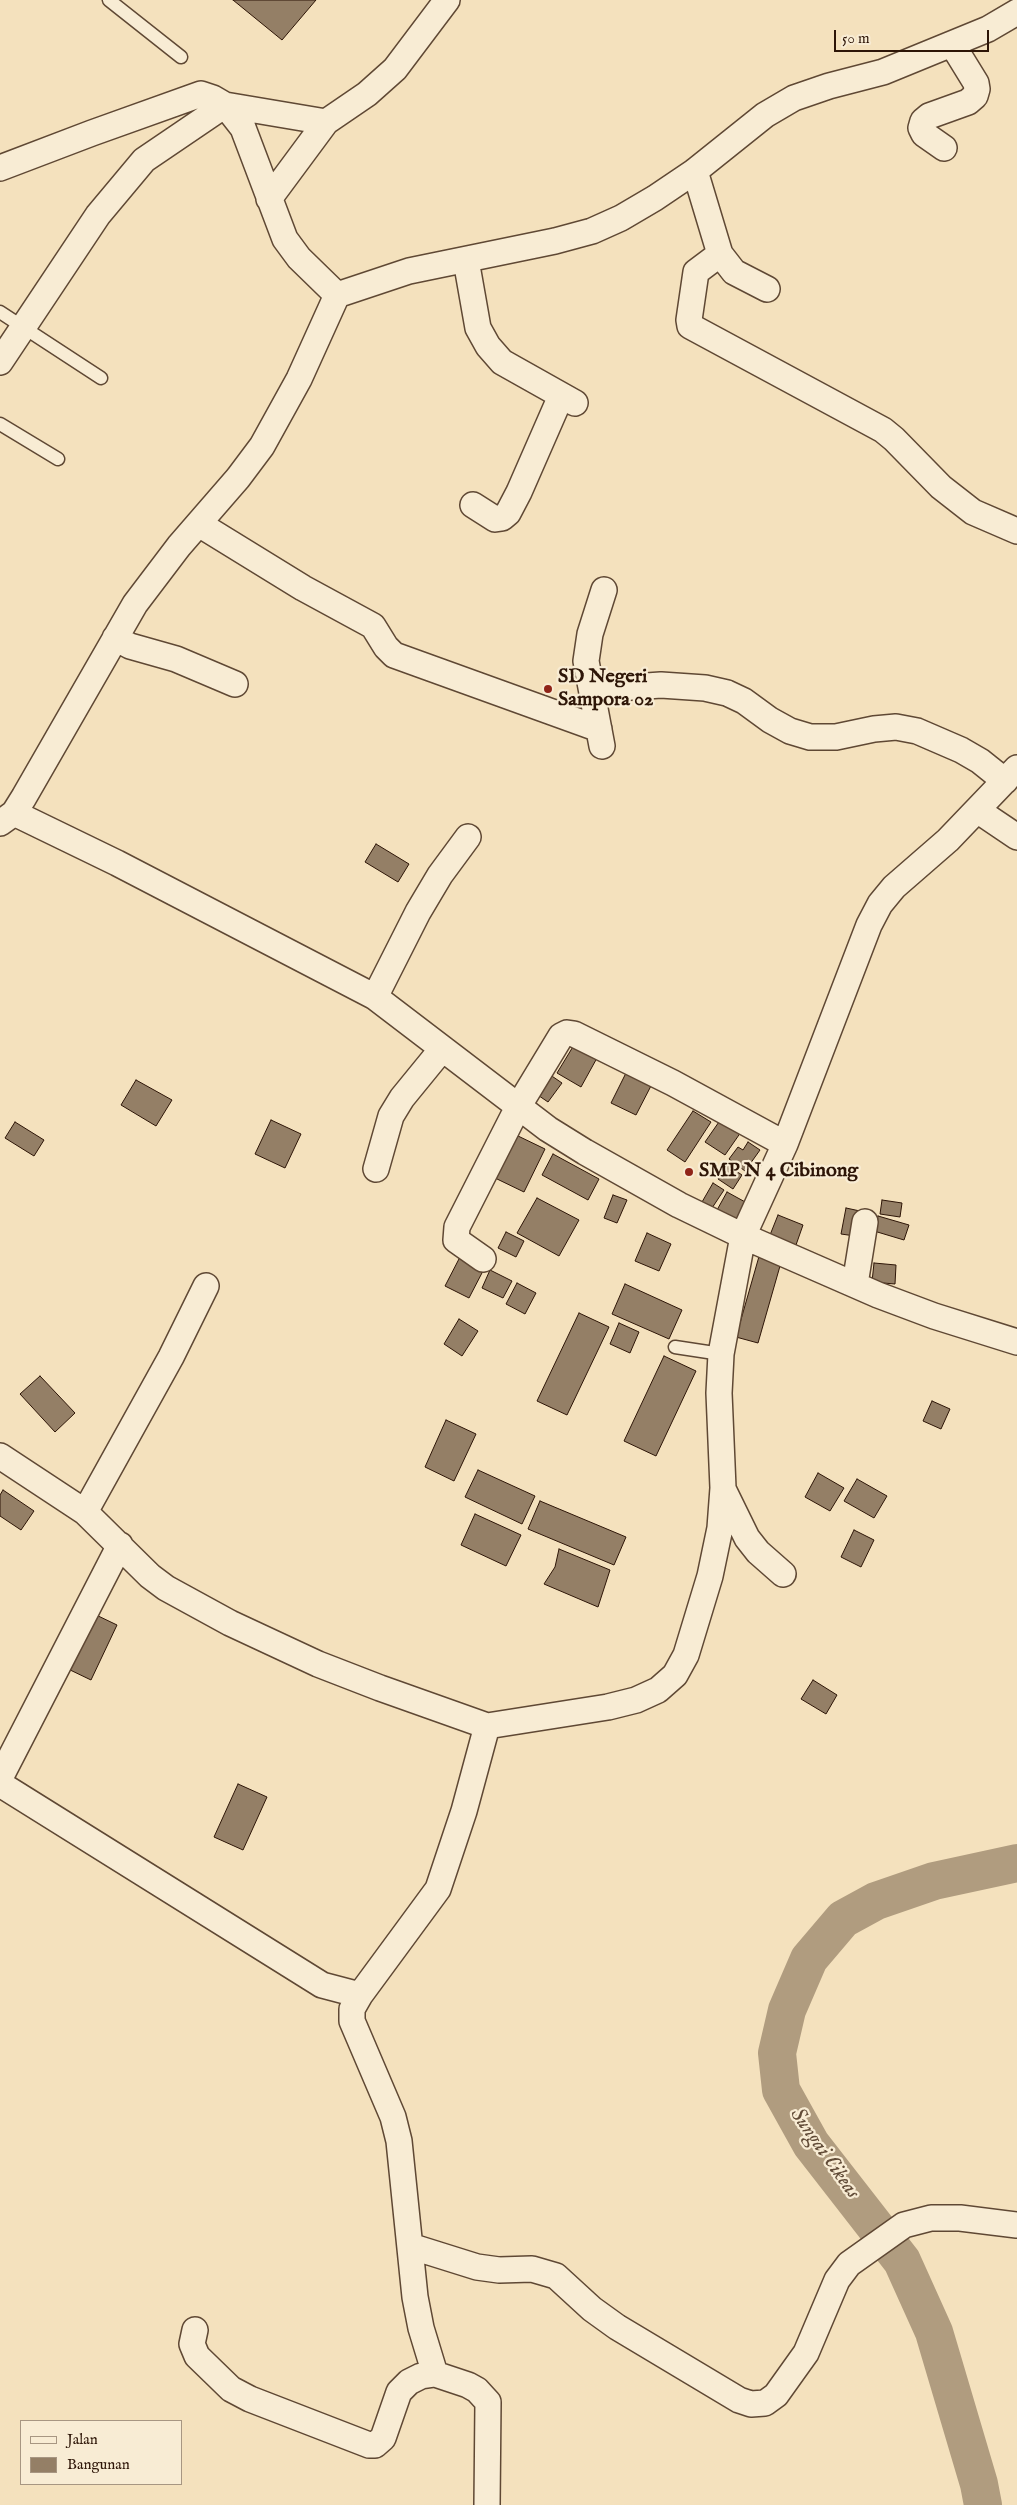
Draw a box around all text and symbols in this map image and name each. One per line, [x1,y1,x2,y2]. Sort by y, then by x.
scale bar [837,20,992,52]
text: 50 m [842,29,870,48]
place label: SD Negeri Sampora 02 [558,666,653,713]
marker: SD Negeri Sampora 02 [542,683,554,695]
place label: SMP N 4 Cibinong [699,1160,858,1184]
marker: SMP N 4 Cibinong [683,1166,695,1178]
water label: Sungai Cikeas [784,2104,864,2204]
legend [20,2420,182,2485]
text: Jalan [67,2430,98,2449]
text: Bangunan [67,2455,130,2474]

